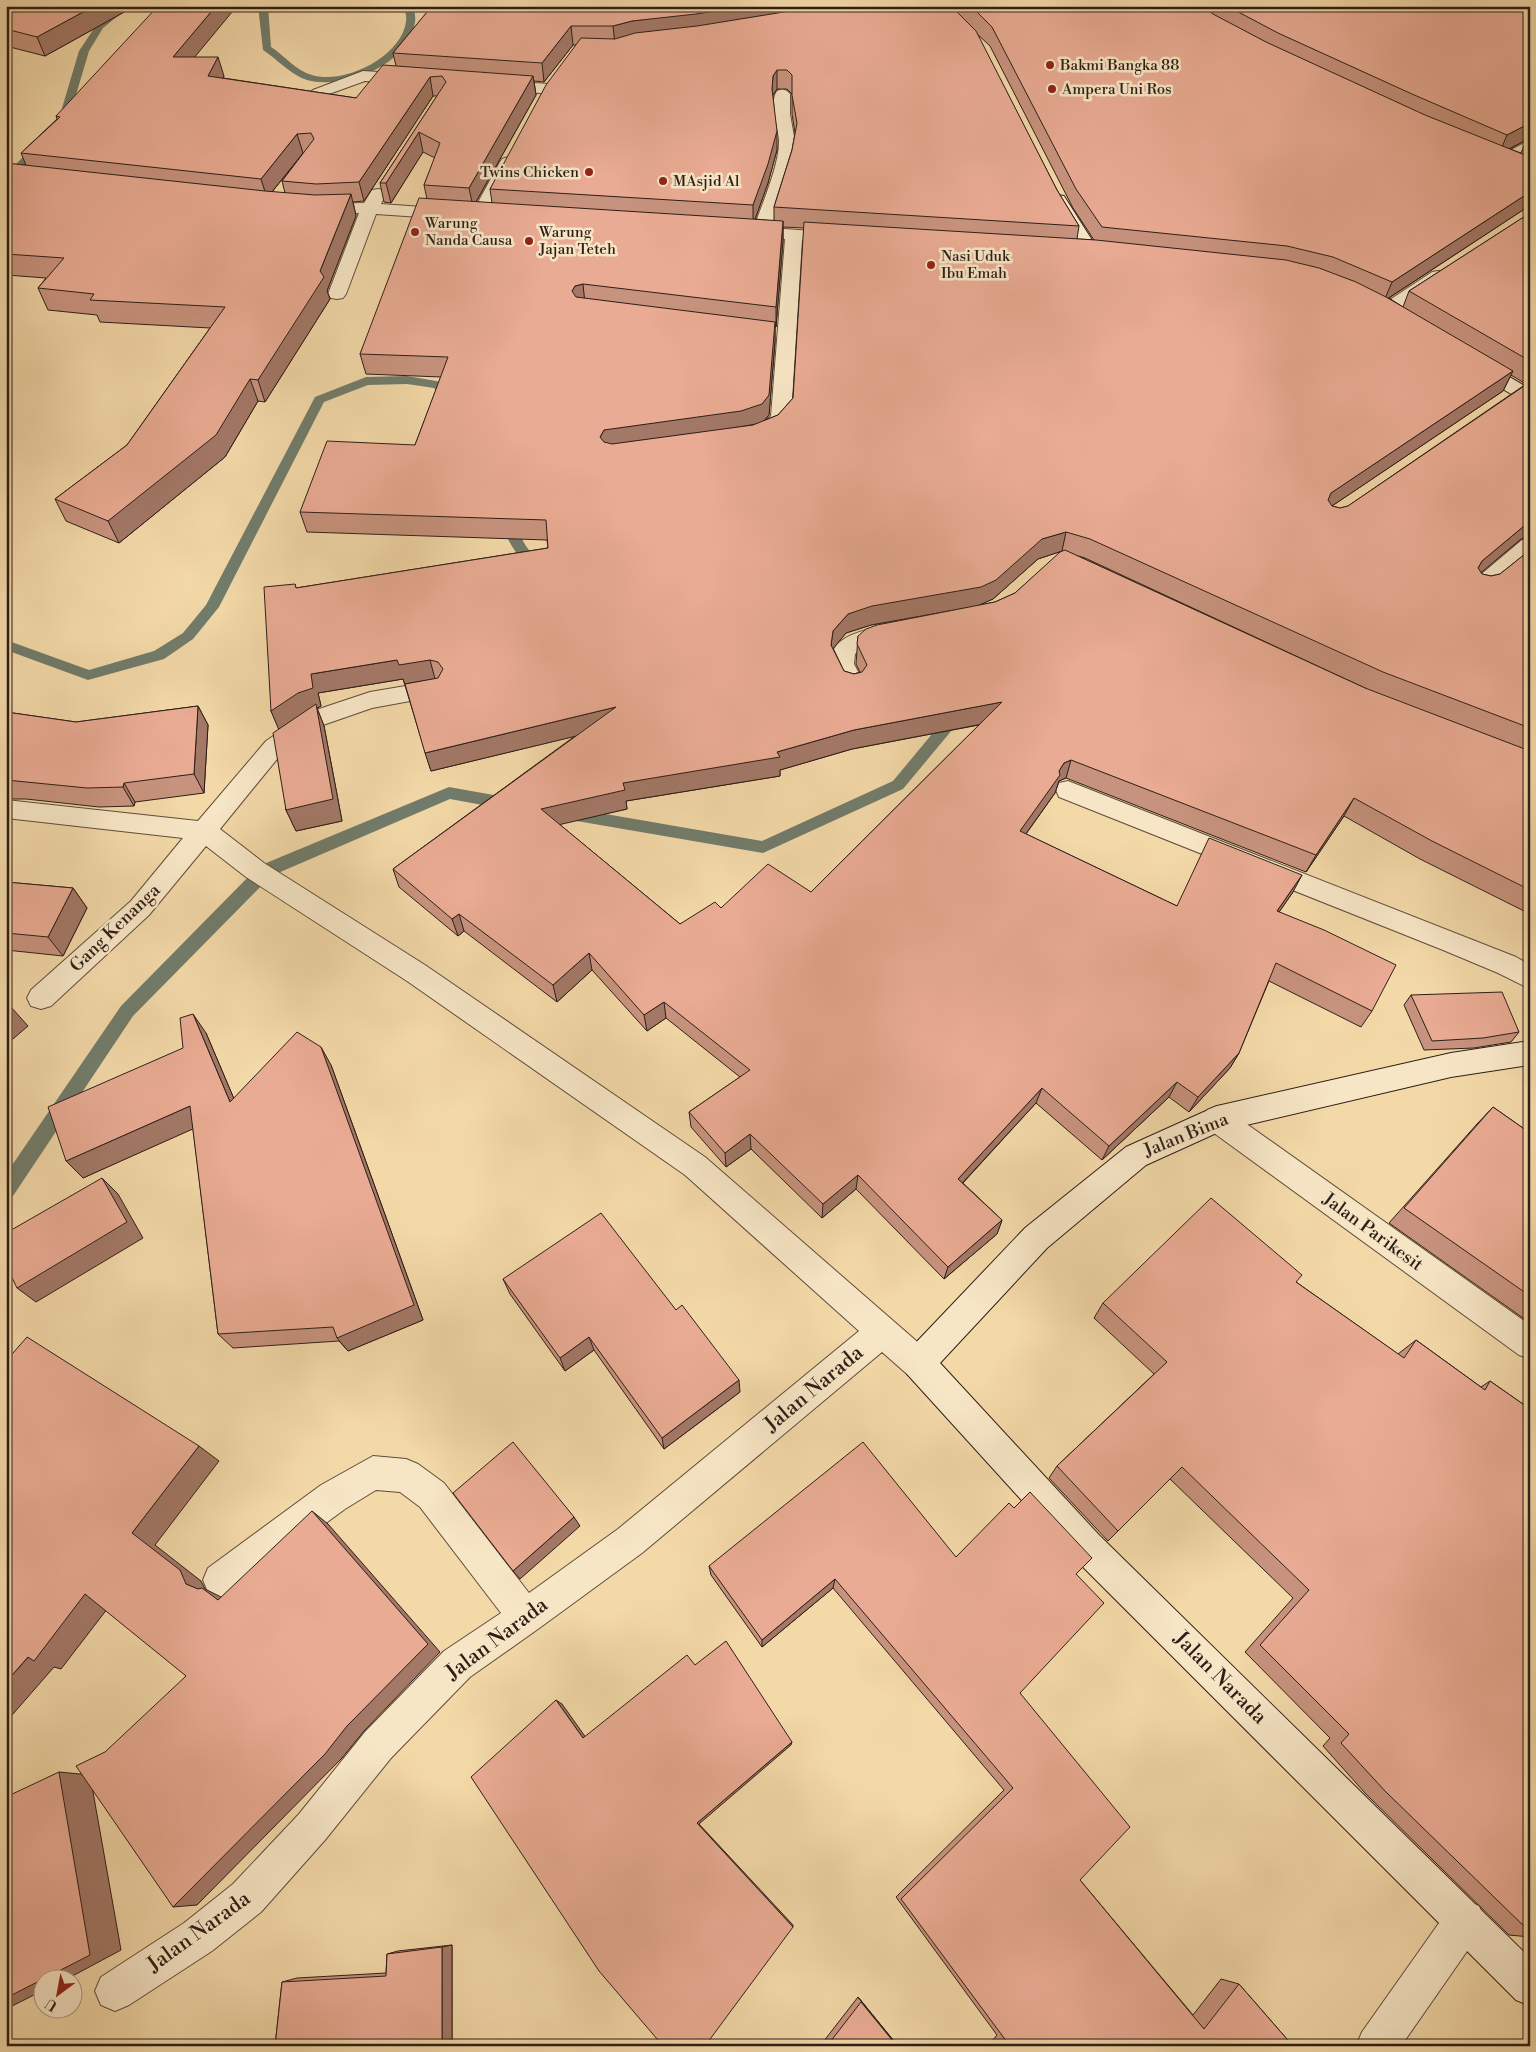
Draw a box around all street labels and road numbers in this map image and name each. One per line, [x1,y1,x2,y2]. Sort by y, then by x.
street label: Gang Kenanga [65,878,166,977]
street label: Jalan Bima [1139,1107,1232,1163]
street label: Jalan Parikesit [1317,1187,1428,1276]
street label: Jalan Narada [758,1340,869,1439]
street label: Jalan Narada [440,1592,554,1686]
street label: Jalan Narada [1167,1625,1272,1730]
street label: Jalan Narada [141,1886,256,1979]

